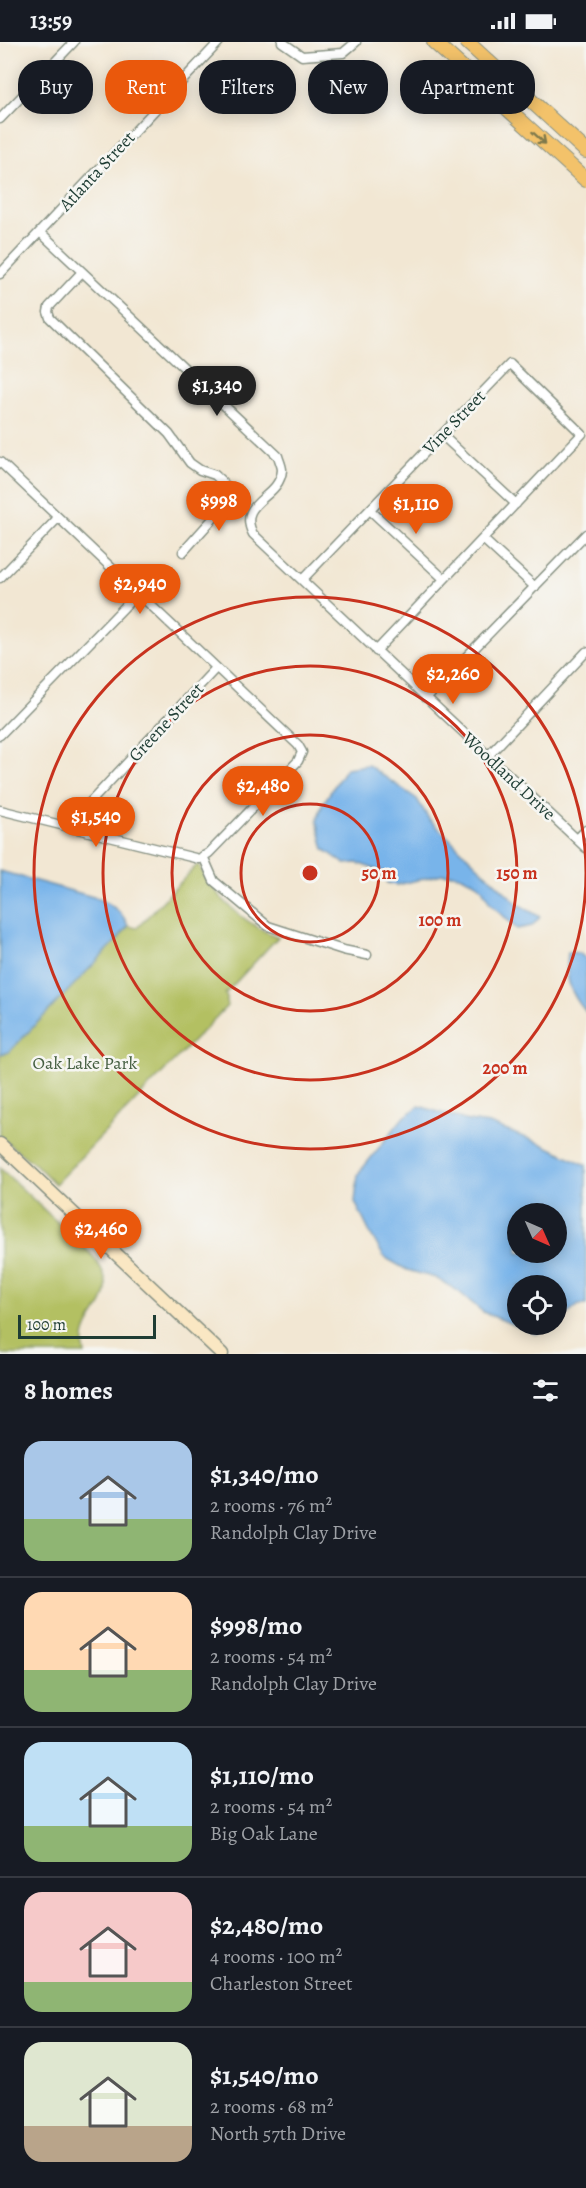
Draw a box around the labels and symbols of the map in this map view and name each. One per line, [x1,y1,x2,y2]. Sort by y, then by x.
street label: Atlanta Street [53,126,140,217]
one-way arrow [532,131,547,145]
pin: $1,340 [168,366,266,417]
street label: Vine Street [417,384,491,460]
pin: $998 [183,481,255,532]
pin: $1,110 [367,484,465,535]
pin: $2,940 [91,564,189,615]
pin: $2,260 [404,654,502,705]
street label: Greene Street [123,677,209,767]
street label: Woodland Drive [456,726,561,825]
pin: $2,480 [214,766,312,817]
pin: $1,540 [47,797,145,848]
text: 50 m [362,861,396,885]
text: 150 m [496,861,538,885]
centre of rings [300,863,320,883]
text: 100 m [419,908,461,932]
park label: Oak Lake Park [33,1051,137,1075]
text: 200 m [482,1056,528,1080]
north arrow [507,1203,567,1263]
pin: $2,460 [52,1209,150,1260]
scale bar [18,1312,156,1340]

